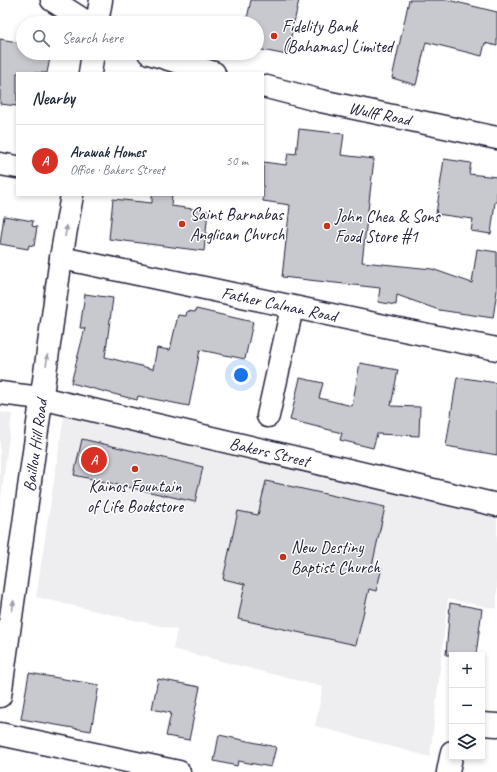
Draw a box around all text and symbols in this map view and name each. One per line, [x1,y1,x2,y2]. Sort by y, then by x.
search box [16,16,264,60]
place label: Fidelity Bank (Bahamas) Limited [282,16,395,57]
icon: search [30,27,52,49]
text: Search here [62,29,123,48]
marker: Fidelity Bank (Bahamas) Limited [269,31,279,41]
text: Nearby [32,88,75,109]
street label: Wulff Road [347,97,416,131]
text: Arawak Homes [70,143,146,162]
text: A [42,153,48,169]
text: 50 m [226,153,248,169]
text: Office · Bakers Street [70,162,165,178]
place label: Saint Barnabas Anglican Church [190,204,285,245]
place label: John Chea & Sons Food Store #1 [334,206,441,247]
marker: Saint Barnabas Anglican Church [177,219,187,229]
marker: John Chea & Sons Food Store #1 [322,221,332,231]
one-way arrow [63,225,69,237]
street label: Father Calnan Road [220,282,341,327]
one-way arrow [44,354,50,366]
your location [231,365,251,385]
street label: Baillou Hill Road [19,395,53,493]
street label: Bakers Street [227,433,314,472]
pin: A [81,445,107,475]
marker: Kainos Fountain of Life Bookstore [130,464,140,474]
place label: Kainos Fountain of Life Bookstore [87,476,184,517]
place label: New Destiny Baptist Church [291,537,381,578]
marker: New Destiny Baptist Church [278,552,288,562]
one-way arrow [10,600,16,612]
map controls [449,652,485,760]
button: + [449,652,485,688]
button: − [449,688,485,724]
button: layers [449,724,485,760]

